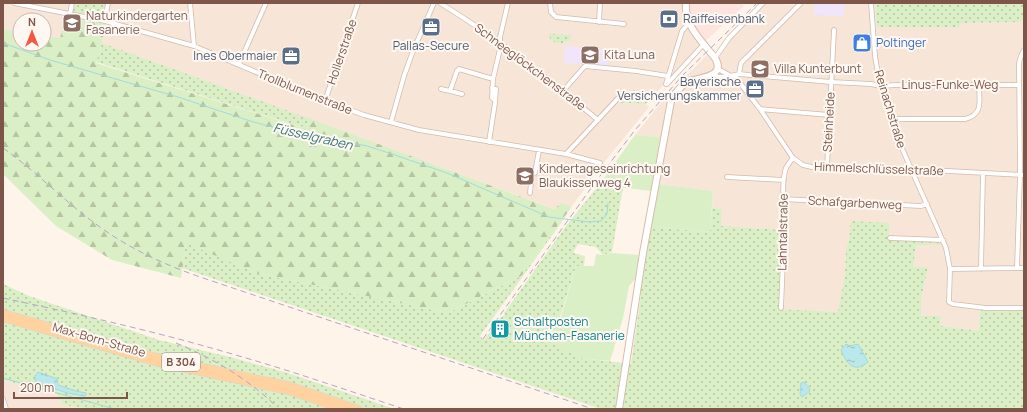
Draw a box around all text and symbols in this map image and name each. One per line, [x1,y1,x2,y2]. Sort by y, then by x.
place label: Naturkindergarten Fasanerie [86,7,188,38]
bank icon: Raiffeisenbank [658,8,680,30]
place label: Raiffeisenbank [683,10,766,27]
north arrow [12,12,52,52]
school or university icon: Naturkindergarten Fasanerie [61,12,83,34]
text: N [28,14,36,29]
office icon: Pallas-Secure [420,16,442,38]
street label: Hollerstraße [322,17,361,87]
street label: Schneeglöckchenstraße [471,19,590,114]
shop icon: Poltinger [851,32,873,54]
place label: Poltinger [876,34,927,51]
place label: Pallas-Secure [393,37,469,54]
school or university icon: Kita Luna [579,44,601,66]
office icon: Ines Obermaier [280,45,302,67]
place label: Kita Luna [604,46,655,63]
place label: Ines Obermaier [193,47,278,64]
school or university icon: Villa Kunterbunt [749,58,771,80]
place label: Villa Kunterbunt [774,60,862,77]
street label: Trollblumenstraße [255,65,355,118]
street label: Reinachstraße [871,68,910,150]
place label: Bayerische Versicherungskammer [617,73,742,104]
street label: Linus-Funke-Weg [902,76,998,93]
office icon: Bayerische Versicherungskammer [744,78,766,100]
street label: Steinheide [818,92,839,152]
water label: Füsselgraben [272,118,356,154]
street label: Himmelschlüsselstraße [814,158,944,179]
place label: Kindertageseinrichtung Blaukissenweg 4 [539,160,670,191]
school or university icon: Kindertageseinrichtung Blaukissenweg 4 [514,165,536,187]
street label: Schafgarbenweg [807,192,903,213]
street label: Lahntalstraße [773,193,792,271]
place label: Schaltposten München-Fasanerie [514,313,625,344]
street label: Max-Born-Straße [51,318,148,361]
building icon: Schaltposten München-Fasanerie [489,318,511,340]
road number: B 304 [162,353,200,371]
scale bar [14,374,127,400]
text: 200 m [20,379,54,396]

